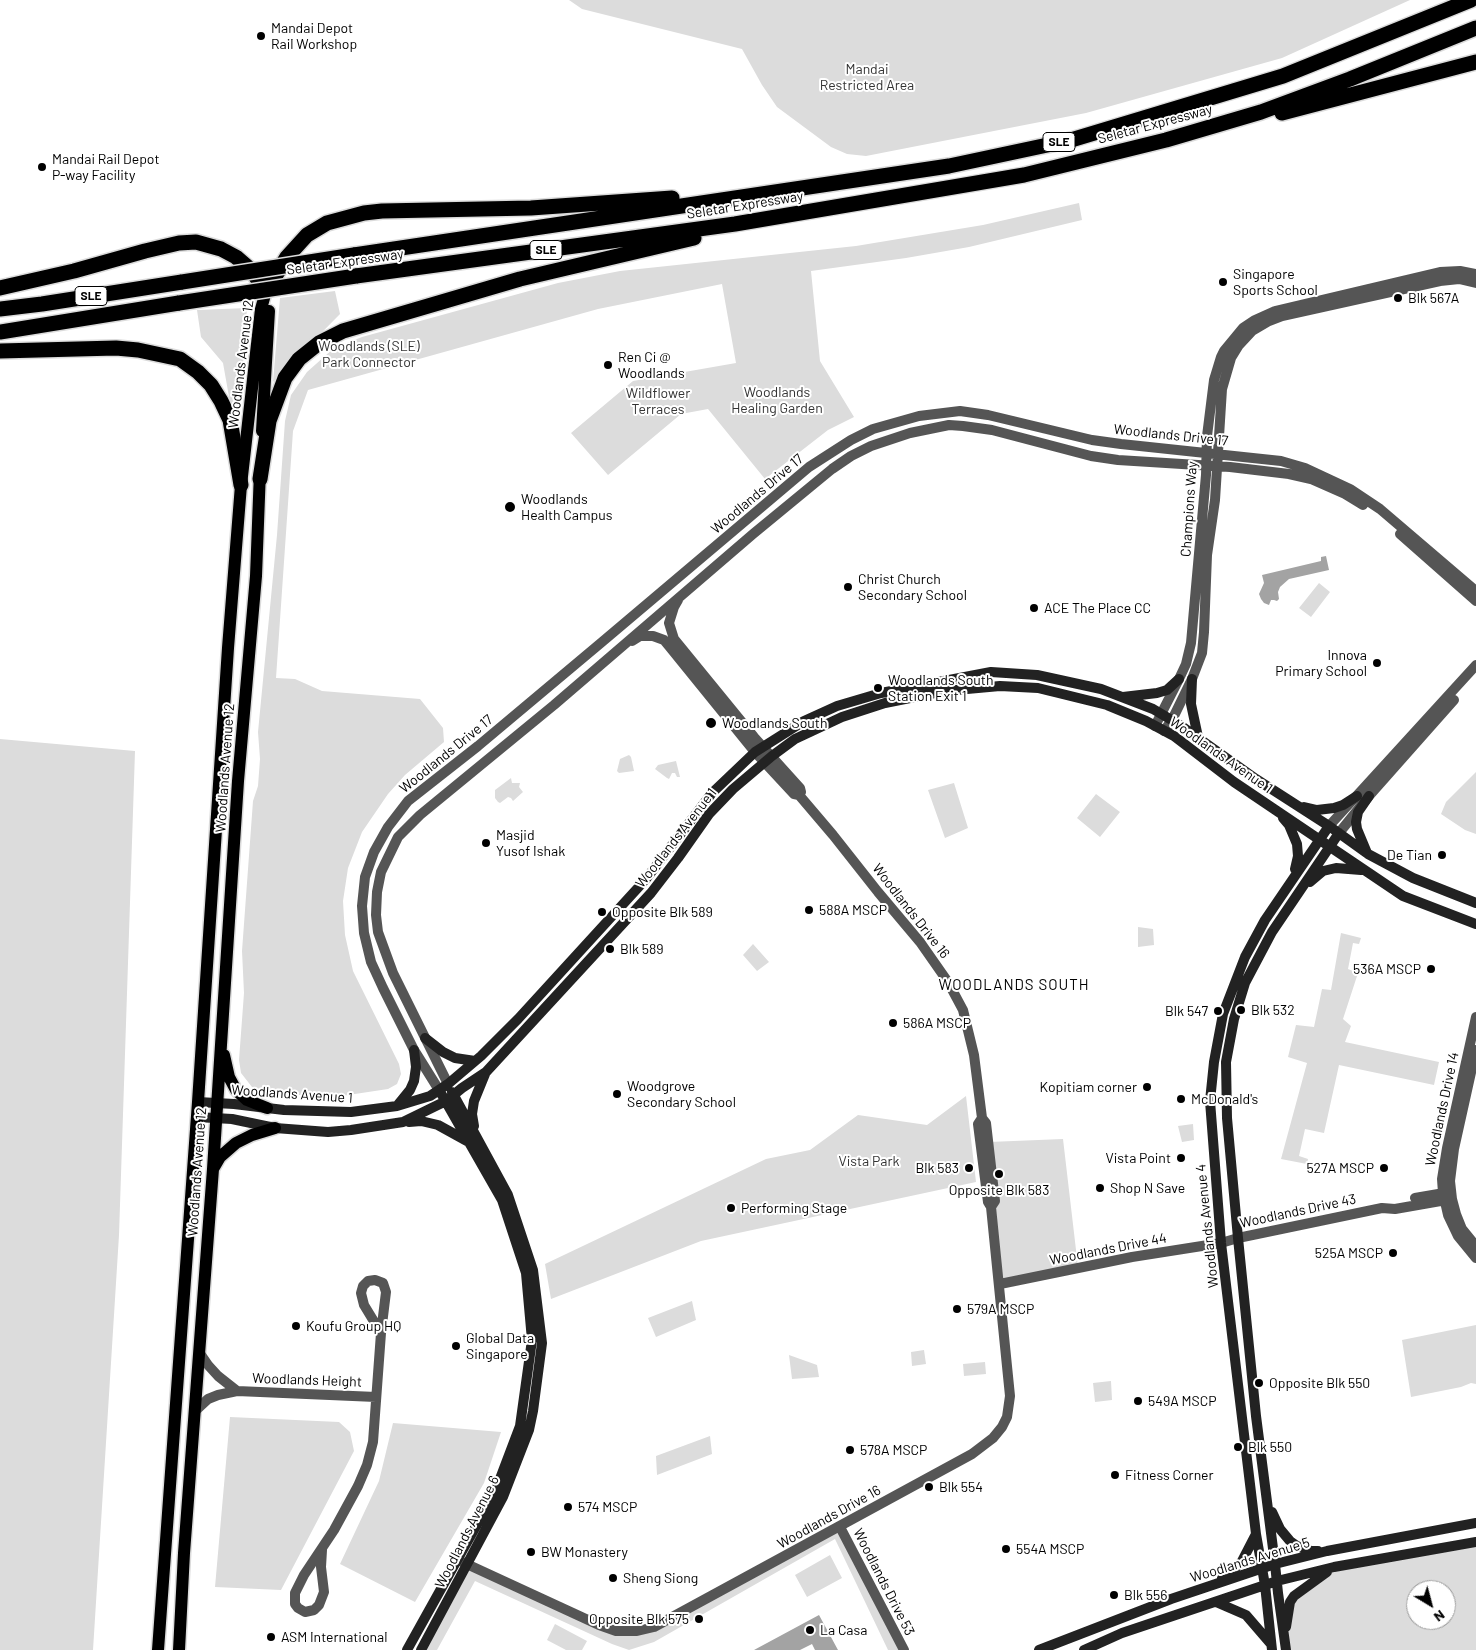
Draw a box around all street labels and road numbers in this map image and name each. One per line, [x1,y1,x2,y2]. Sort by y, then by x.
street label: Seletar Expressway [1096,101,1214,147]
road number: SLE [1043,132,1075,152]
street label: Seletar Expressway [685,187,805,223]
road number: SLE [530,240,562,260]
street label: Seletar Expressway [285,245,405,279]
road number: SLE [75,286,107,306]
street label: Woodlands Avenue 12 [225,299,257,429]
street label: Woodlands Drive 17 [1113,421,1229,449]
street label: Woodlands Drive 17 [708,451,806,537]
street label: Champions Way [1177,461,1201,557]
street label: Woodlands Avenue 12 [212,703,238,833]
street label: Woodlands Drive 17 [396,711,496,797]
street label: Woodlands Avenue 1 [1166,713,1276,797]
street label: Woodlands Avenue 1 [632,785,720,891]
street label: Woodlands Drive 16 [869,860,953,962]
street label: Woodlands Drive 14 [1422,1050,1462,1168]
street label: Woodlands Avenue 1 [231,1081,353,1107]
street label: Woodlands Avenue 12 [184,1107,210,1237]
street label: Woodlands Avenue 4 [1192,1163,1222,1289]
street label: Woodlands Drive 43 [1238,1190,1358,1232]
street label: Woodlands Drive 44 [1048,1229,1168,1269]
street label: Woodlands Height [252,1370,362,1390]
street label: Woodlands Avenue 6 [431,1473,503,1591]
street label: Woodlands Drive 16 [774,1482,884,1552]
street label: Woodlands Drive 53 [850,1526,918,1638]
street label: Woodlands Avenue 5 [1188,1534,1312,1586]

